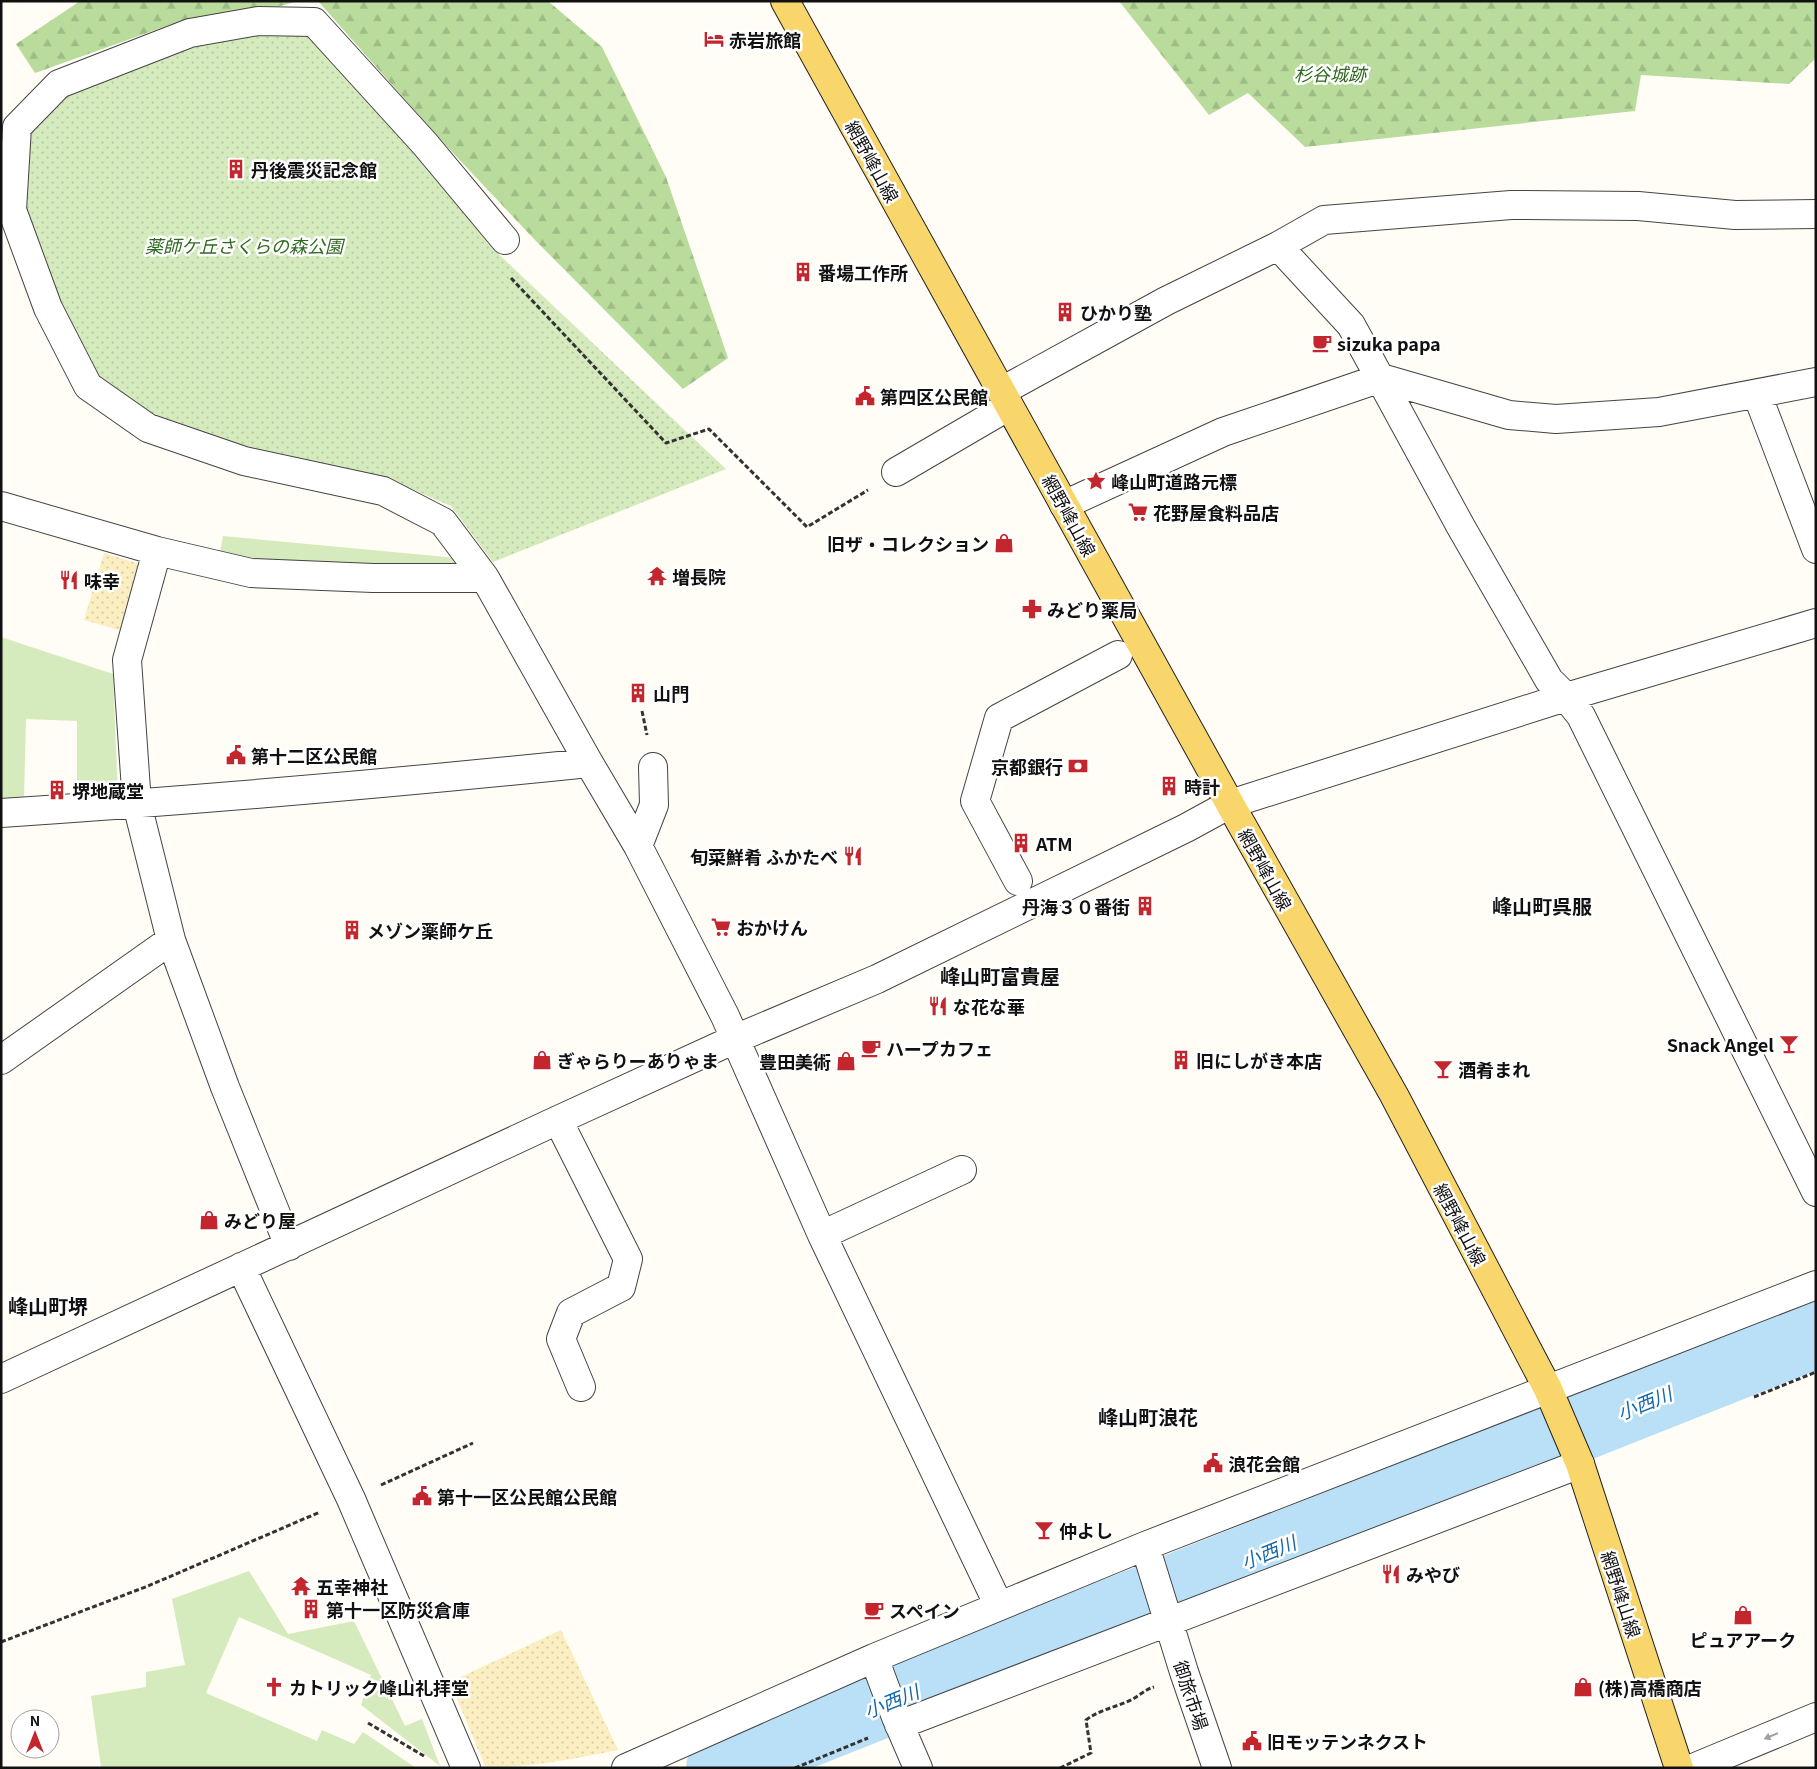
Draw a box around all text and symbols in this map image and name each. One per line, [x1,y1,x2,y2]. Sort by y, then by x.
place label: 赤岩旅館 [729,26,801,52]
hotel icon: 赤岩旅館 [703,28,725,50]
park label: 杉谷城跡 [1294,60,1369,86]
street label: 網野峰山線 [840,115,906,207]
place label: 丹後震災記念館 [251,156,377,182]
building icon: 丹後震災記念館 [225,158,247,180]
park label: 薬師ケ丘さくらの森公園 [145,232,346,258]
place label: 番場工作所 [818,259,908,285]
building icon: 番場工作所 [792,261,814,283]
place label: ひかり塾 [1080,299,1152,325]
building icon: ひかり塾 [1054,301,1076,323]
place label: sizuka papa [1337,330,1441,356]
cafe icon: sizuka papa [1311,332,1333,354]
place label: 第四区公民館 [880,383,988,409]
public building icon: 第四区公民館 [854,385,876,407]
place label: 峰山町道路元標 [1111,468,1237,494]
street label: 網野峰山線 [1037,469,1103,561]
place icon: 峰山町道路元標 [1085,470,1107,492]
place label: 花野屋食料品店 [1153,499,1279,525]
supermarket icon: 花野屋食料品店 [1127,501,1149,523]
place label: 旧ザ・コレクション [827,530,989,556]
shop icon: 旧ザ・コレクション [993,532,1015,554]
place label: 増長院 [672,563,726,589]
temple icon: 増長院 [646,565,668,587]
place label: 味幸 [84,567,120,593]
restaurant icon: 味幸 [58,569,80,591]
place label: みどり薬局 [1047,596,1137,622]
pharmacy icon: みどり薬局 [1021,598,1043,620]
place label: 山門 [653,680,689,706]
building icon: 山門 [627,682,649,704]
place label: 第十二区公民館 [251,742,377,768]
public building icon: 第十二区公民館 [225,744,247,766]
place label: 京都銀行 [991,753,1063,779]
bank icon: 京都銀行 [1067,755,1089,777]
place label: 時計 [1184,773,1220,799]
building icon: 時計 [1158,775,1180,797]
place label: 堺地蔵堂 [72,777,144,803]
building icon: 堺地蔵堂 [46,779,68,801]
street label: 網野峰山線 [1233,823,1299,915]
place label: ATM [1035,830,1073,856]
building icon: ATM [1010,832,1032,854]
place label: 旬菜鮮肴 ふかたべ [690,843,838,869]
restaurant icon: 旬菜鮮肴 ふかたべ [842,845,864,867]
district label: 峰山町呉服 [1492,891,1592,920]
place label: 丹海３０番街 [1022,893,1130,919]
building icon: 丹海３０番街 [1134,895,1156,917]
place label: おかけん [736,914,808,940]
supermarket icon: おかけん [710,916,732,938]
place label: メゾン薬師ケ丘 [367,917,493,943]
building icon: メゾン薬師ケ丘 [341,919,363,941]
district label: 峰山町富貴屋 [940,961,1060,990]
place label: な花な華 [953,993,1025,1019]
restaurant icon: な花な華 [927,995,949,1017]
place label: Snack Angel [1667,1031,1774,1057]
bar icon: Snack Angel [1778,1033,1800,1055]
place label: ハープカフェ [886,1035,993,1061]
cafe icon: ハープカフェ [860,1037,882,1059]
place label: ぎゃらりーありゃま [557,1047,719,1073]
place label: 旧にしがき本店 [1196,1047,1322,1073]
place label: 豊田美術 [759,1048,831,1074]
shop icon: ぎゃらりーありゃま [531,1049,553,1071]
building icon: 旧にしがき本店 [1170,1049,1192,1071]
shop icon: 豊田美術 [835,1050,857,1072]
place label: 酒肴まれ [1458,1056,1530,1082]
bar icon: 酒肴まれ [1432,1058,1454,1080]
street label: 網野峰山線 [1428,1178,1494,1270]
place label: みどり屋 [224,1207,296,1233]
shop icon: みどり屋 [198,1209,220,1231]
district label: 峰山町堺 [8,1291,88,1320]
water label: 小西川 [1613,1378,1677,1425]
district label: 峰山町浪花 [1098,1402,1198,1431]
place label: 浪花会館 [1228,1450,1300,1476]
public building icon: 浪花会館 [1202,1452,1224,1474]
place label: 第十一区公民館公民館 [437,1483,617,1509]
public building icon: 第十一区公民館公民館 [411,1485,433,1507]
place label: 仲よし [1059,1517,1113,1543]
bar icon: 仲よし [1033,1519,1055,1541]
water label: 小西川 [1237,1527,1301,1574]
street label: 網野峰山線 [1596,1547,1648,1641]
place label: みやび [1406,1561,1460,1587]
restaurant icon: みやび [1380,1563,1402,1585]
place label: 五幸神社 [316,1573,388,1599]
temple icon: 五幸神社 [290,1575,312,1597]
place label: 第十一区防災倉庫 [326,1596,470,1622]
place label: スペイン [889,1597,960,1623]
building icon: 第十一区防災倉庫 [300,1598,322,1620]
cafe icon: スペイン [863,1599,885,1621]
shop icon: ピュアアーク [1732,1604,1754,1626]
place label: ピュアアーク [1690,1626,1796,1652]
street label: 御旅市場 [1169,1657,1215,1733]
place label: カトリック峰山礼拝堂 [289,1674,469,1700]
place label: (株)高橋商店 [1598,1674,1702,1700]
church icon: カトリック峰山礼拝堂 [263,1676,285,1698]
water label: 小西川 [860,1676,924,1723]
shop icon: (株)高橋商店 [1572,1676,1594,1698]
north arrow [10,1709,60,1759]
text: N [30,1710,40,1730]
place label: 旧モッテンネクスト [1267,1728,1428,1754]
public building icon: 旧モッテンネクスト [1241,1730,1263,1752]
one-way arrow [1764,1732,1778,1740]

